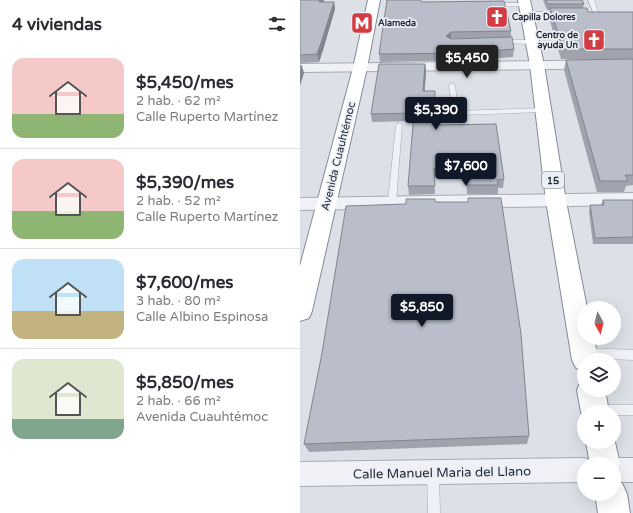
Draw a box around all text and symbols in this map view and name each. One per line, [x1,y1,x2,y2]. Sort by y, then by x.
church icon: Capilla Dolores [484,4,510,30]
metro station icon: Alameda [349,10,375,36]
place label: Capilla Dolores [512,12,576,23]
icon: filters [266,13,288,35]
text: 4 viviendas [12,14,102,35]
place label: Alameda [378,18,416,29]
church icon: Centro de ayuda Un [581,27,607,53]
place label: Centro de ayuda Un [536,30,578,51]
pin: $5,450 [434,45,500,79]
text: $5,450 [445,50,489,66]
text: $5,450/mes [136,72,234,93]
icon: home [44,74,92,122]
text: 2 hab. · 62 m² [136,93,221,109]
pin: $5,390 [403,97,469,131]
street label: Avenida Cuauhtémoc [319,100,358,212]
text: $5,390 [414,102,458,118]
text: Calle Ruperto Martínez [136,109,278,125]
pin: $7,600 [433,153,499,187]
text: $7,600 [444,158,488,174]
text: $5,390/mes [136,172,234,193]
road number: 15 [542,172,564,188]
icon: home [44,175,92,223]
text: 2 hab. · 52 m² [136,193,221,209]
text: Calle Ruperto Martínez [136,209,278,225]
text: $7,600/mes [136,272,233,293]
icon: home [44,275,92,323]
text: 3 hab. · 80 m² [136,293,221,309]
pin: $5,850 [389,294,455,328]
text: $5,850 [400,299,444,315]
north arrow [577,301,621,345]
map controls [577,301,621,501]
text: Calle Albino Espinosa [136,309,268,325]
button: layers [577,353,621,397]
text: $5,850/mes [136,372,234,393]
icon: home [44,375,92,423]
text: 2 hab. · 66 m² [136,393,221,409]
button: + [577,405,621,449]
text: Avenida Cuauhtémoc [136,409,268,425]
button: − [577,457,621,501]
street label: Calle Manuel Maria del Llano [353,463,531,483]

